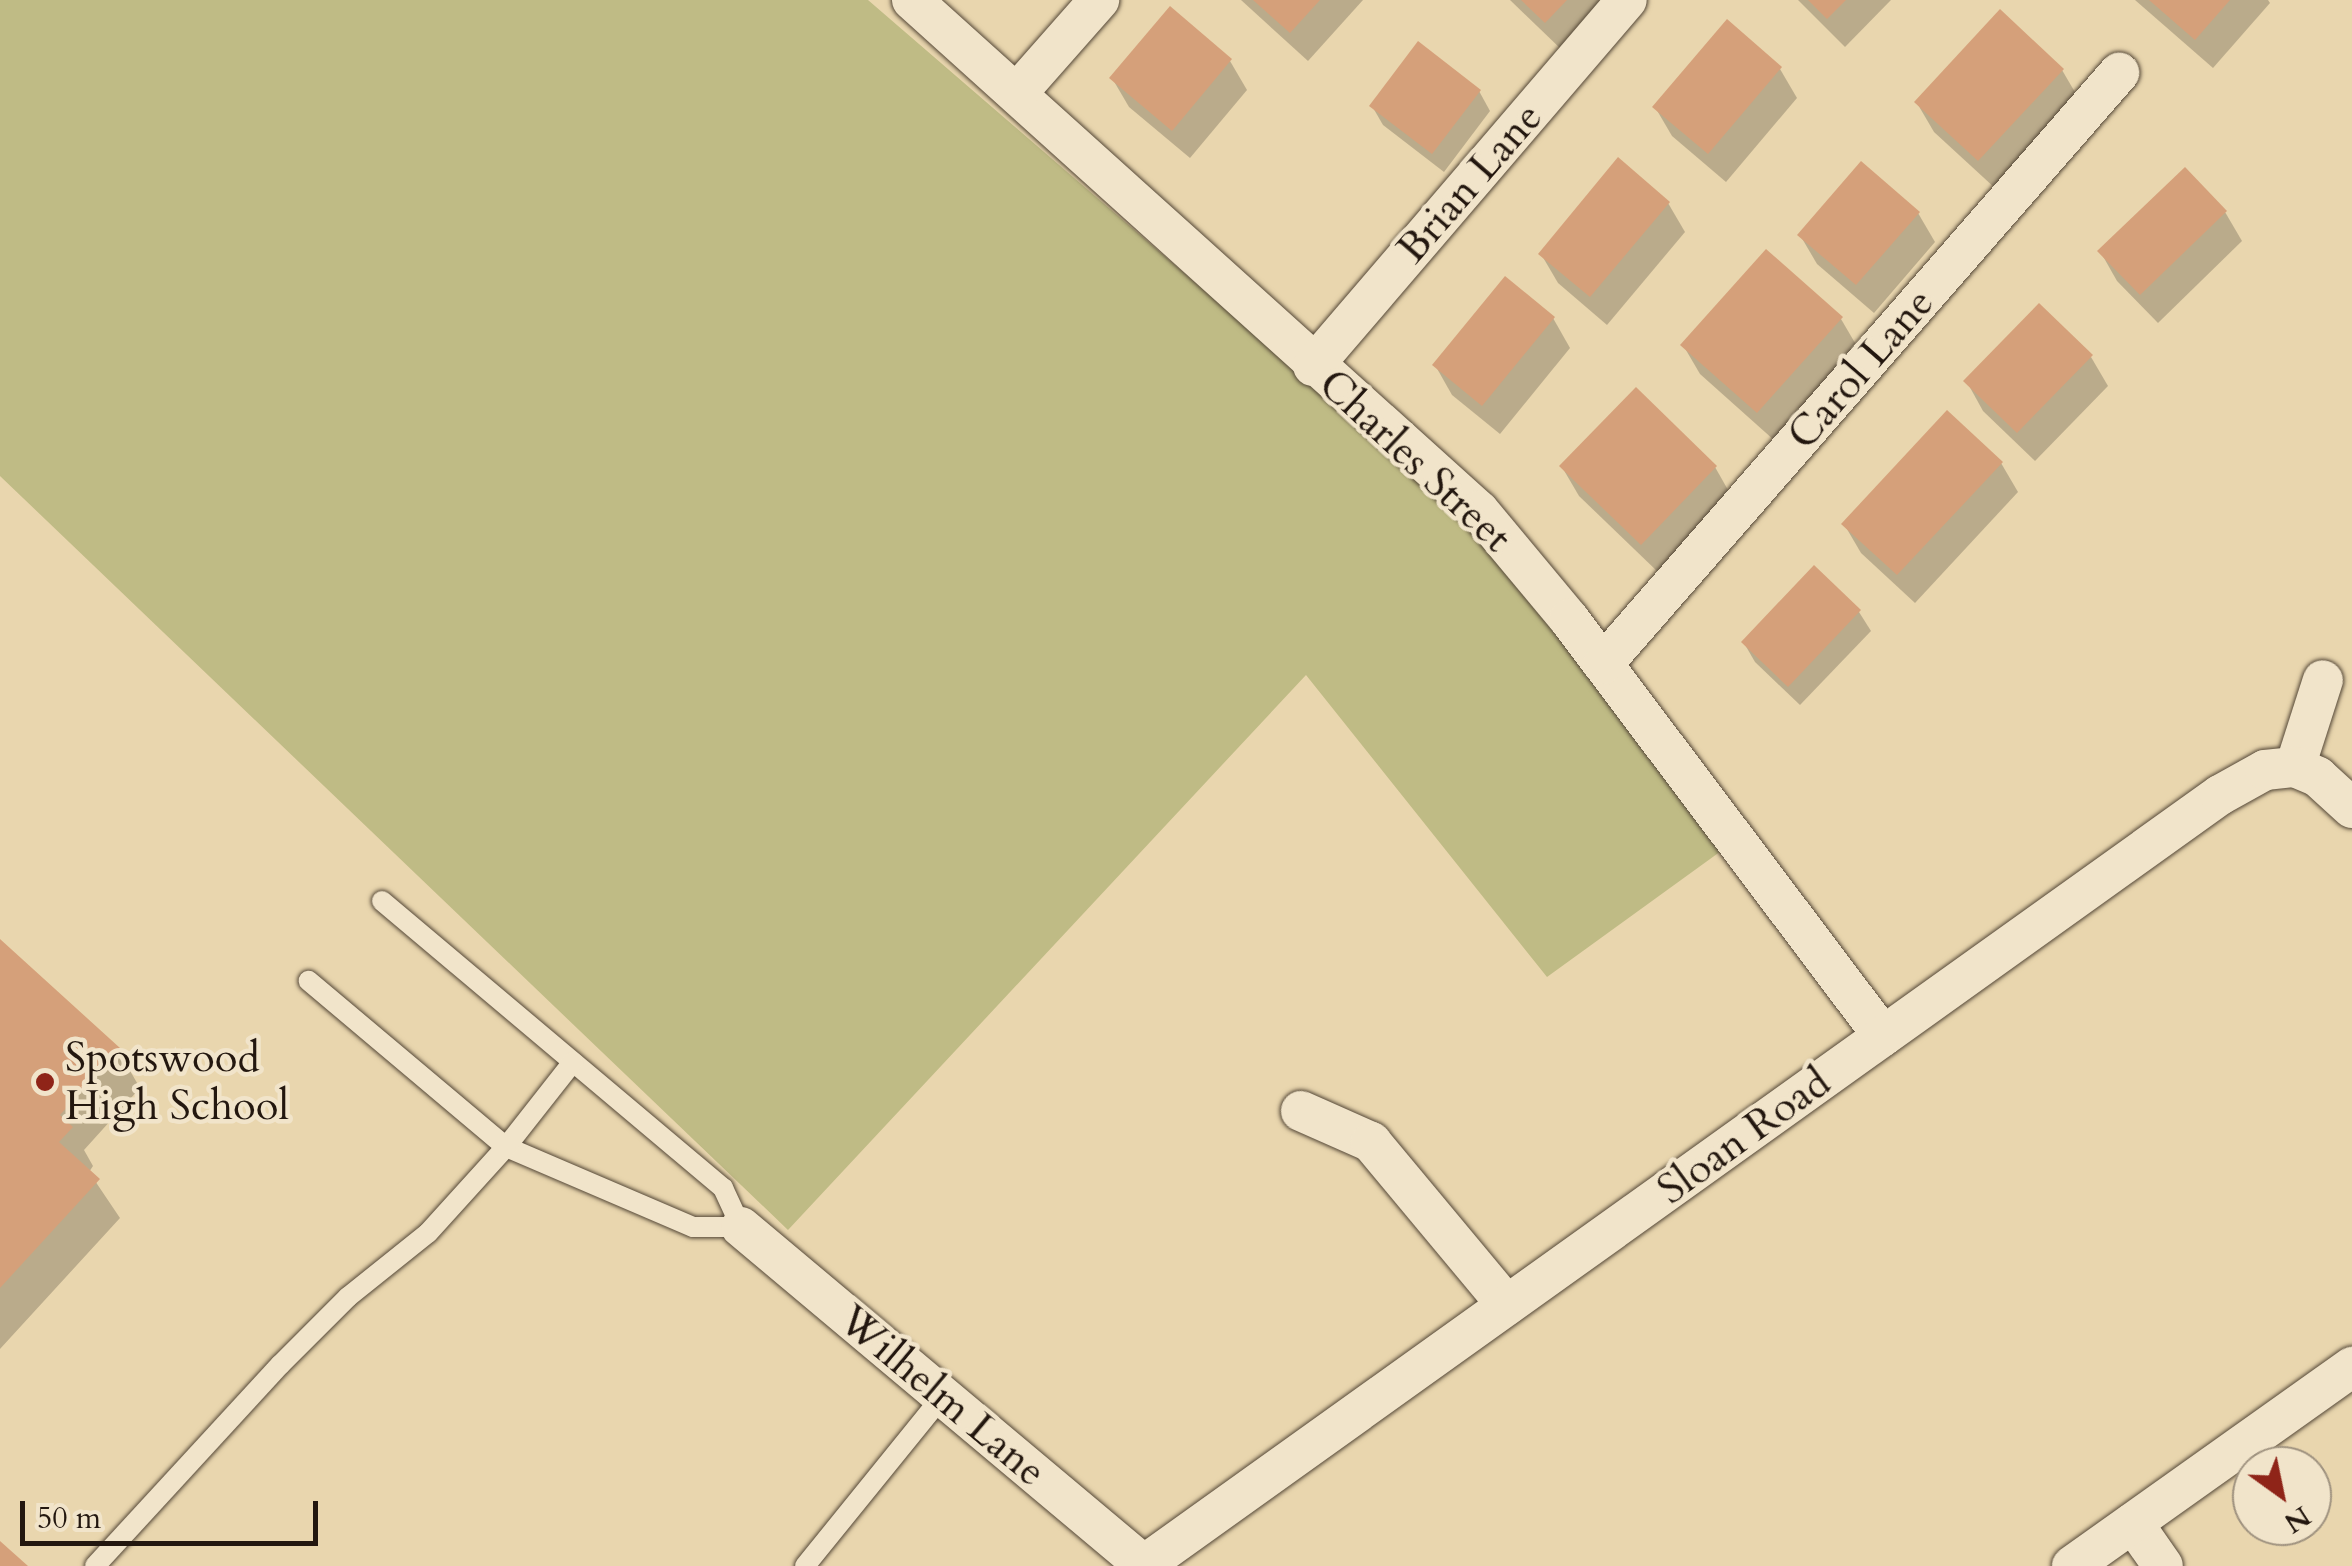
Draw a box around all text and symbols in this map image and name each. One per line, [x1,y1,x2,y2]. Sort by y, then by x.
street label: Brian Lane [1387,93,1553,273]
street label: Carol Lane [1777,278,1945,460]
street label: Charles Street [1308,359,1522,563]
place label: Spotswood High School [65,1033,289,1132]
street label: Sloan Road [1648,1057,1840,1215]
marker: Spotswood High School [34,1071,56,1093]
street label: Wilhelm Lane [828,1295,1056,1497]
north arrow [2232,1446,2332,1546]
scale bar [25,1481,322,1543]
text: N [2277,1497,2318,1542]
text: 50 m [37,1498,101,1539]

